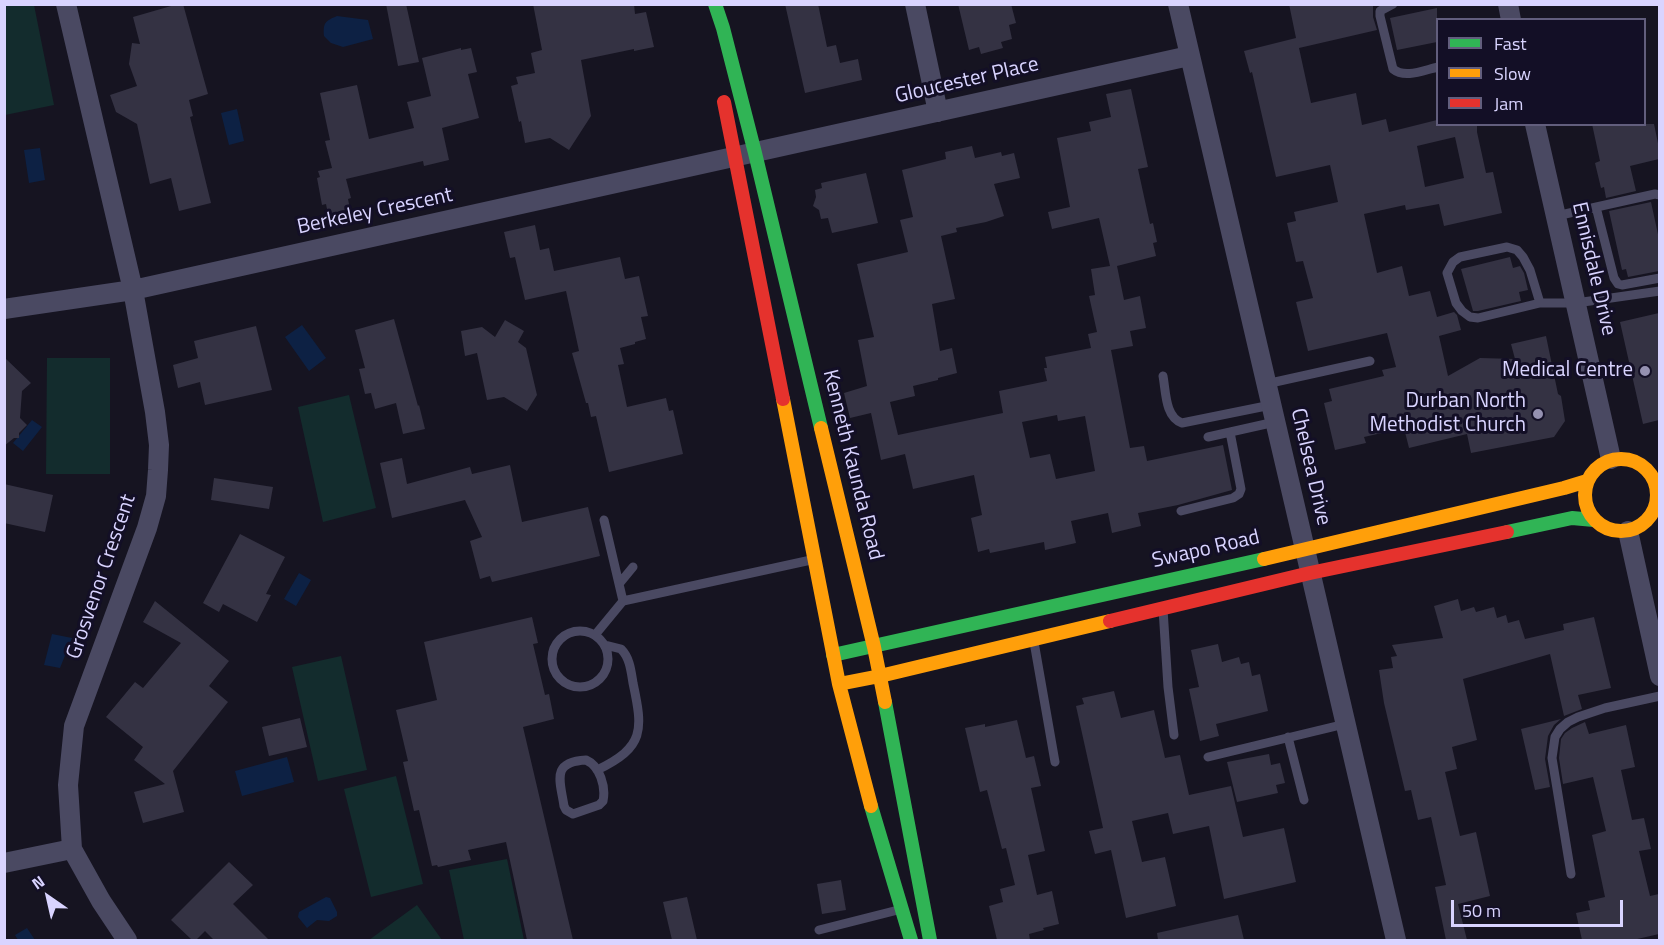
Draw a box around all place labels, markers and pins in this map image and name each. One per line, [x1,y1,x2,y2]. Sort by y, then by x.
place label: Medical Centre [1502,358,1633,384]
marker: Medical Centre [1638,364,1652,378]
place label: Durban North Methodist Church [1369,389,1526,439]
marker: Durban North Methodist Church [1531,407,1545,421]

